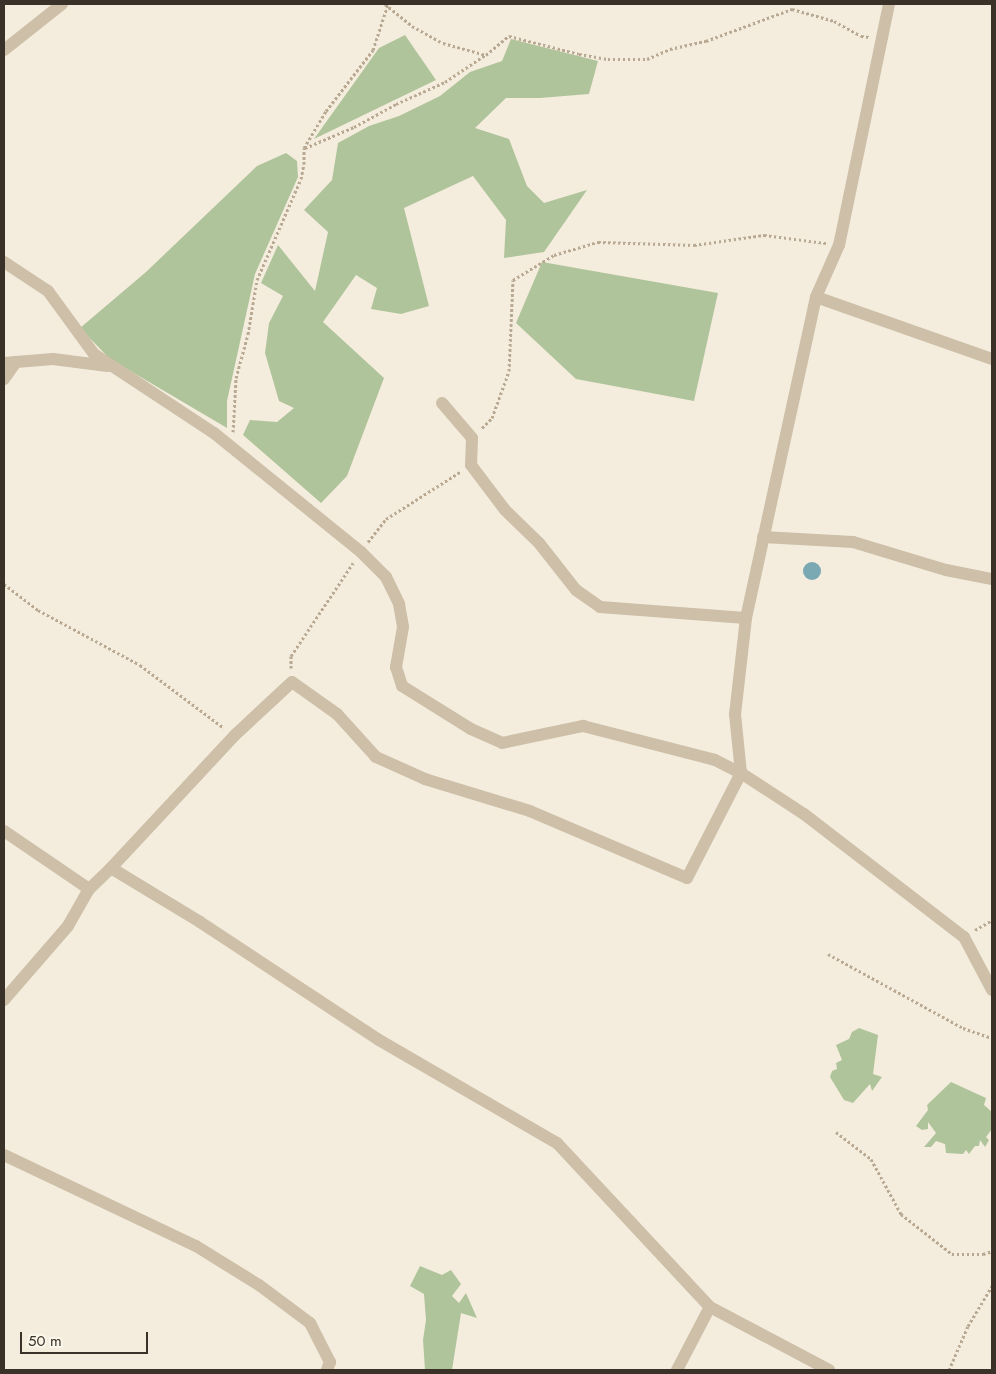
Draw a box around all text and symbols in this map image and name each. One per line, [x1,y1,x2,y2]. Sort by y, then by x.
scale bar [22,1322,150,1354]
text: 50 m [28,1330,62,1352]

